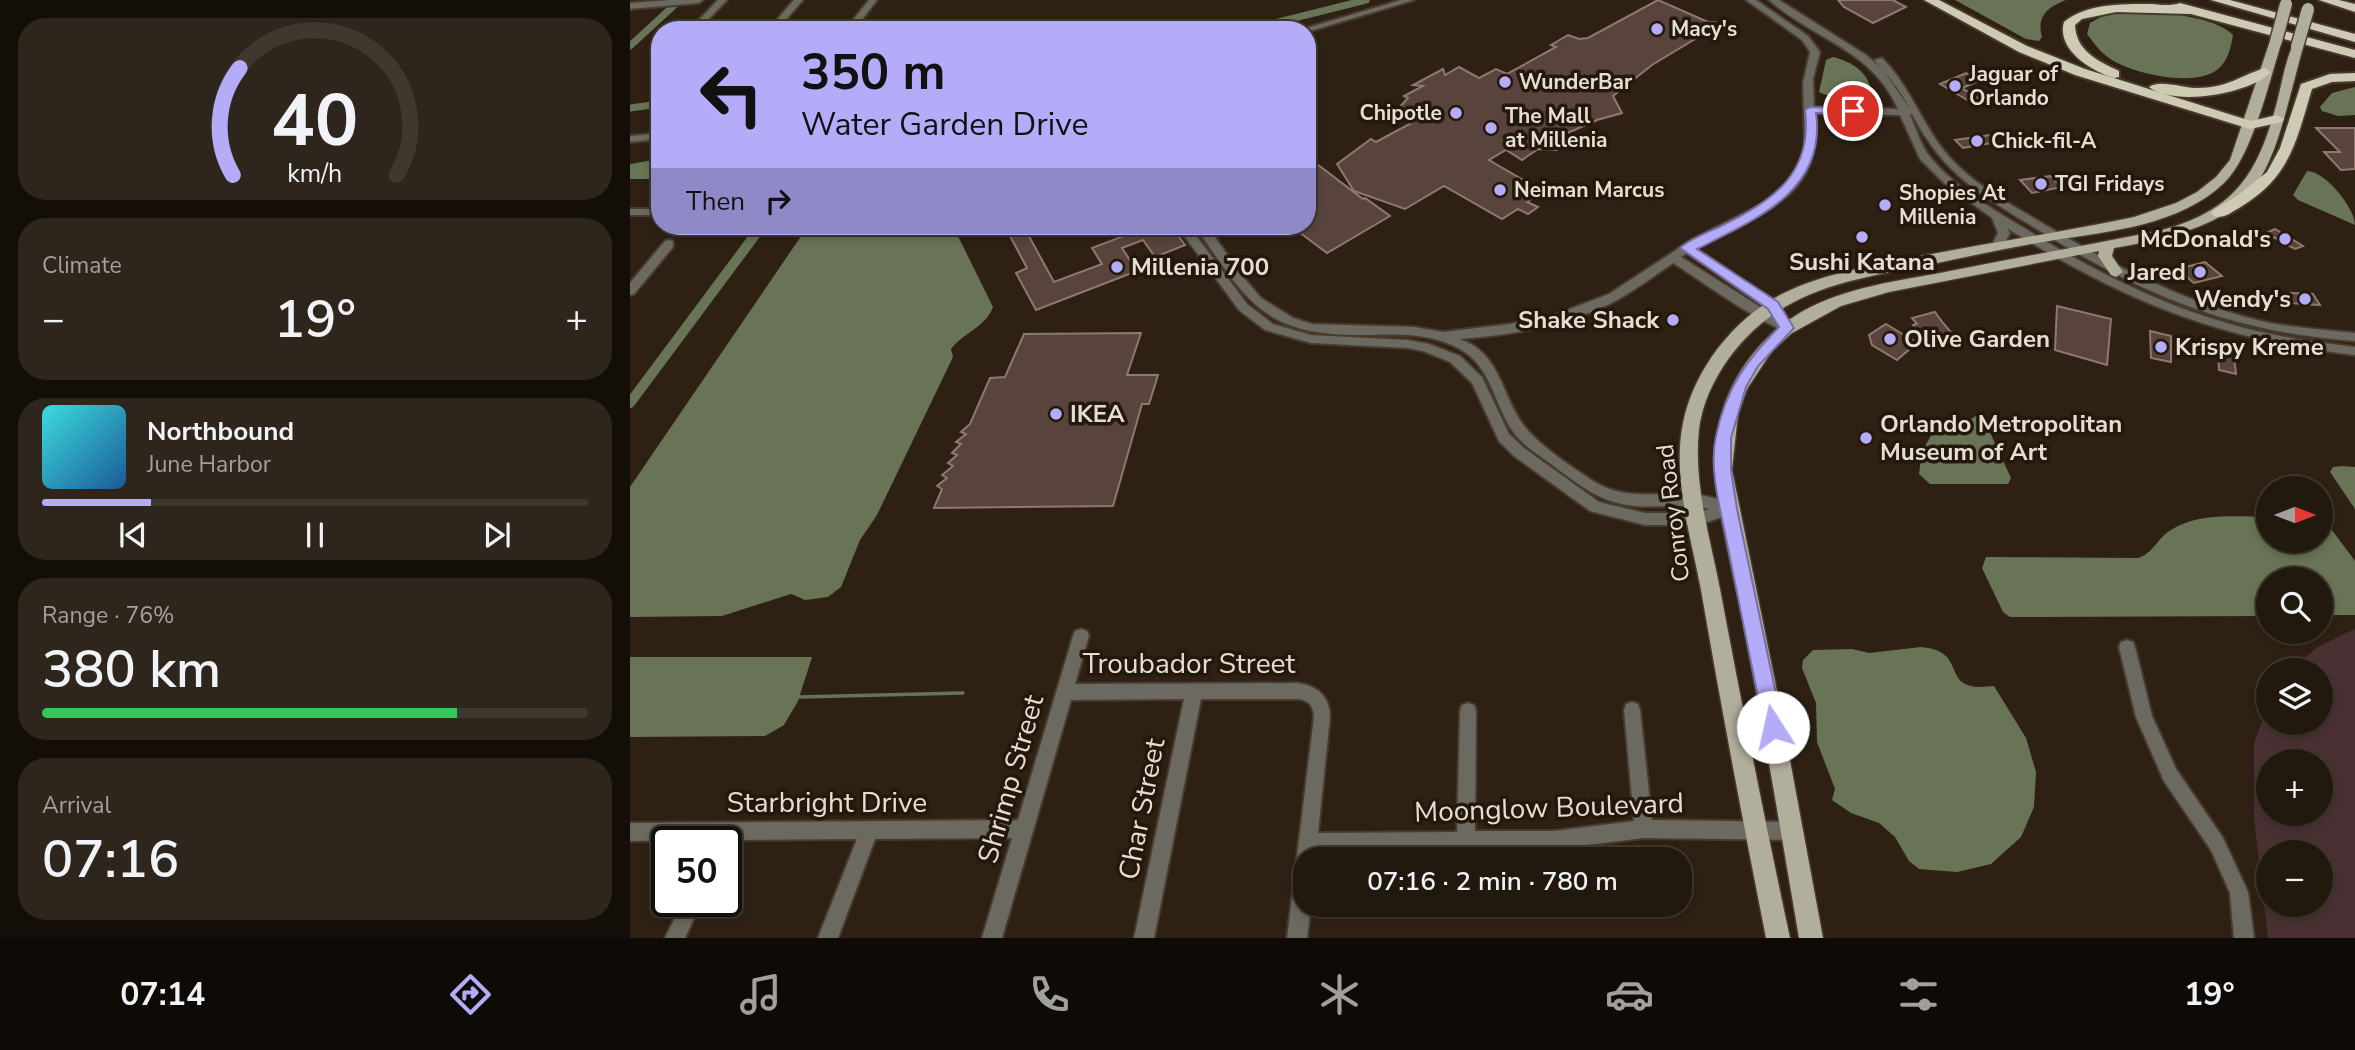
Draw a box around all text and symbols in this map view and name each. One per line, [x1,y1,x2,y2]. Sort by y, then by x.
place label: Macy's [1671,15,1737,43]
marker: Macy's [1649,21,1665,37]
text: 350 m [801,39,945,106]
icon: left [686,49,777,140]
place label: Jaguar of Orlando [1968,60,2058,112]
place label: WunderBar [1519,68,1633,96]
text: 40 [271,71,359,171]
marker: WunderBar [1497,74,1513,90]
marker: Jaguar of Orlando [1947,78,1963,94]
pin [1823,81,1883,141]
icon: arrive [1834,92,1872,130]
place label: Chipotle [1359,99,1442,127]
place label: The Mall at Millenia [1505,102,1608,154]
text: Water Garden Drive [801,103,1089,146]
marker: Chipotle [1448,105,1464,121]
marker: The Mall at Millenia [1483,120,1499,136]
place label: Chick-fil-A [1991,127,2097,155]
marker: Chick-fil-A [1969,133,1985,149]
text: km/h [287,157,343,191]
place label: TGI Fridays [2055,170,2164,198]
place label: Neiman Marcus [1514,176,1664,204]
marker: TGI Fridays [2033,176,2049,192]
place label: Shopies At Millenia [1899,179,2006,231]
icon: right [759,182,797,220]
marker: Neiman Marcus [1492,182,1508,198]
text: Then [686,184,745,219]
marker: Shopies At Millenia [1877,197,1893,213]
place label: McDonald's [2140,223,2271,255]
marker: Sushi Katana [1854,229,1870,245]
marker: McDonald's [2277,231,2293,247]
place label: Sushi Katana [1789,246,1935,278]
text: Climate [42,250,122,281]
place label: Millenia 700 [1131,251,1269,283]
place label: Jared [2127,256,2186,288]
marker: Millenia 700 [1109,259,1125,275]
marker: Jared [2192,264,2208,280]
place label: Wendy's [2194,283,2291,315]
text: 19° [274,284,356,355]
marker: Wendy's [2297,291,2313,307]
text: − [42,294,65,345]
text: + [565,294,588,345]
place label: Shake Shack [1518,304,1660,336]
marker: Shake Shack [1665,312,1681,328]
place label: Olive Garden [1904,323,2050,355]
marker: Olive Garden [1882,331,1898,347]
place label: Krispy Kreme [2175,331,2324,363]
marker: Krispy Kreme [2153,339,2169,355]
place label: IKEA [1070,398,1125,430]
marker: IKEA [1048,406,1064,422]
place label: Orlando Metropolitan Museum of Art [1880,408,2122,468]
text: Northbound [147,414,294,449]
marker: Orlando Metropolitan Museum of Art [1858,430,1874,446]
street label: Conroy Road [1649,442,1697,584]
text: June Harbor [147,449,271,480]
north arrow [2256,476,2333,553]
map controls [2256,476,2333,917]
icon: previous [114,516,152,554]
icon: pause [296,516,334,554]
icon: next [478,516,516,554]
button: search [2256,567,2333,644]
text: Range · 76% [42,600,174,631]
text: 380 km [42,634,221,705]
street label: Troubador Street [1083,645,1295,683]
button: layers [2256,658,2333,735]
street label: Shrimp Street [969,690,1053,868]
position arrow [1736,690,1810,764]
street label: Char Street [1110,735,1174,883]
button: + [2256,749,2333,826]
street label: Starbright Drive [727,784,927,822]
street label: Moonglow Boulevard [1413,784,1685,832]
text: Arrival [42,790,111,821]
text: 07:16 [42,824,179,895]
speed limit sign: 50 [651,826,742,917]
button: − [2256,840,2333,917]
text: 07:16 · 2 min · 780 m [1367,864,1618,899]
icon: directions [446,970,495,1019]
icon: music [736,970,785,1019]
icon: phone [1025,970,1074,1019]
icon: climate [1315,970,1364,1019]
icon: car [1605,970,1654,1019]
icon: filters [1894,970,1943,1019]
text: 07:14 [120,973,205,1016]
text: 19° [2184,973,2235,1016]

